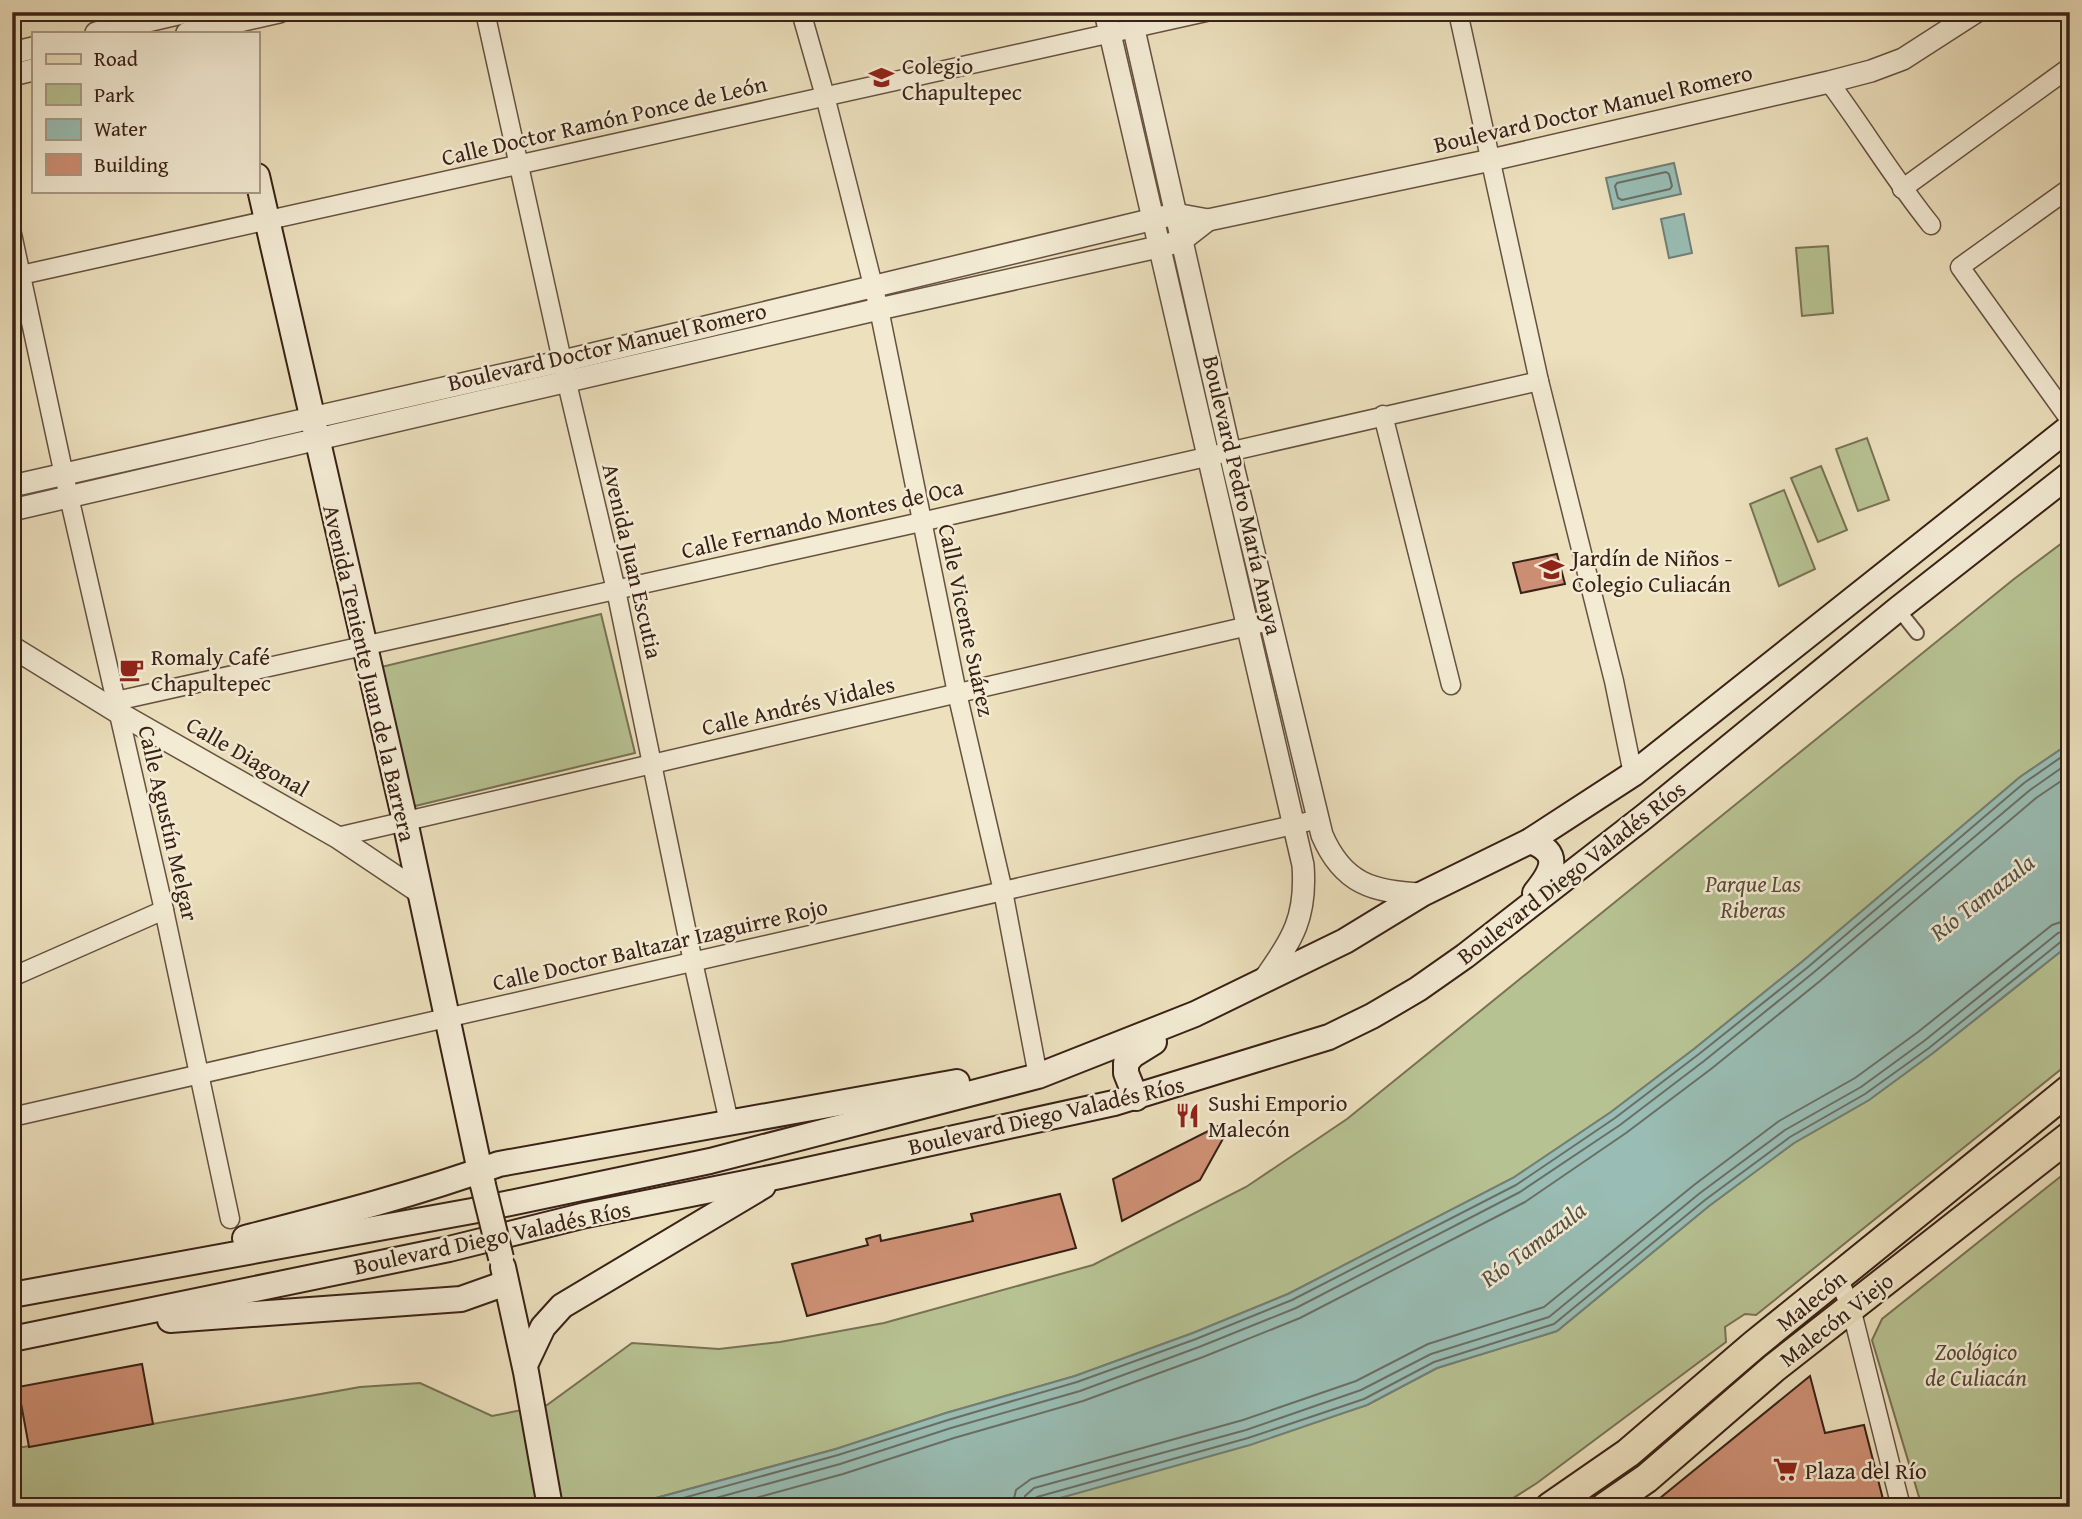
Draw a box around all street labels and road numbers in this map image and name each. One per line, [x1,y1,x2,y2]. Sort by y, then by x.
street label: Boulevard Doctor Manuel Romero [1430,55,1756,161]
street label: Calle Doctor Ramón Ponce de León [438,66,770,174]
street label: Boulevard Doctor Manuel Romero [444,293,770,399]
street label: Boulevard Pedro María Anaya [1195,352,1291,638]
street label: Avenida Juan Escutia [594,460,672,662]
street label: Calle Fernando Montes de Oca [678,469,966,567]
street label: Avenida Teniente Juan de la Barrera [315,501,425,845]
street label: Calle Vicente Suárez [930,521,1004,719]
street label: Calle Andrés Vidales [698,667,898,743]
street label: Calle Diagonal [180,707,316,805]
street label: Calle Agustín Melgar [130,722,208,924]
street label: Boulevard Diego Valadés Ríos [1450,772,1692,972]
street label: Calle Doctor Baltazar Izaguirre Rojo [489,889,831,999]
street label: Boulevard Diego Valadés Ríos [905,1067,1187,1163]
street label: Boulevard Diego Valadés Ríos [351,1192,633,1282]
street label: Malecón [1769,1261,1853,1339]
street label: Malecón Viejo [1772,1264,1900,1374]

